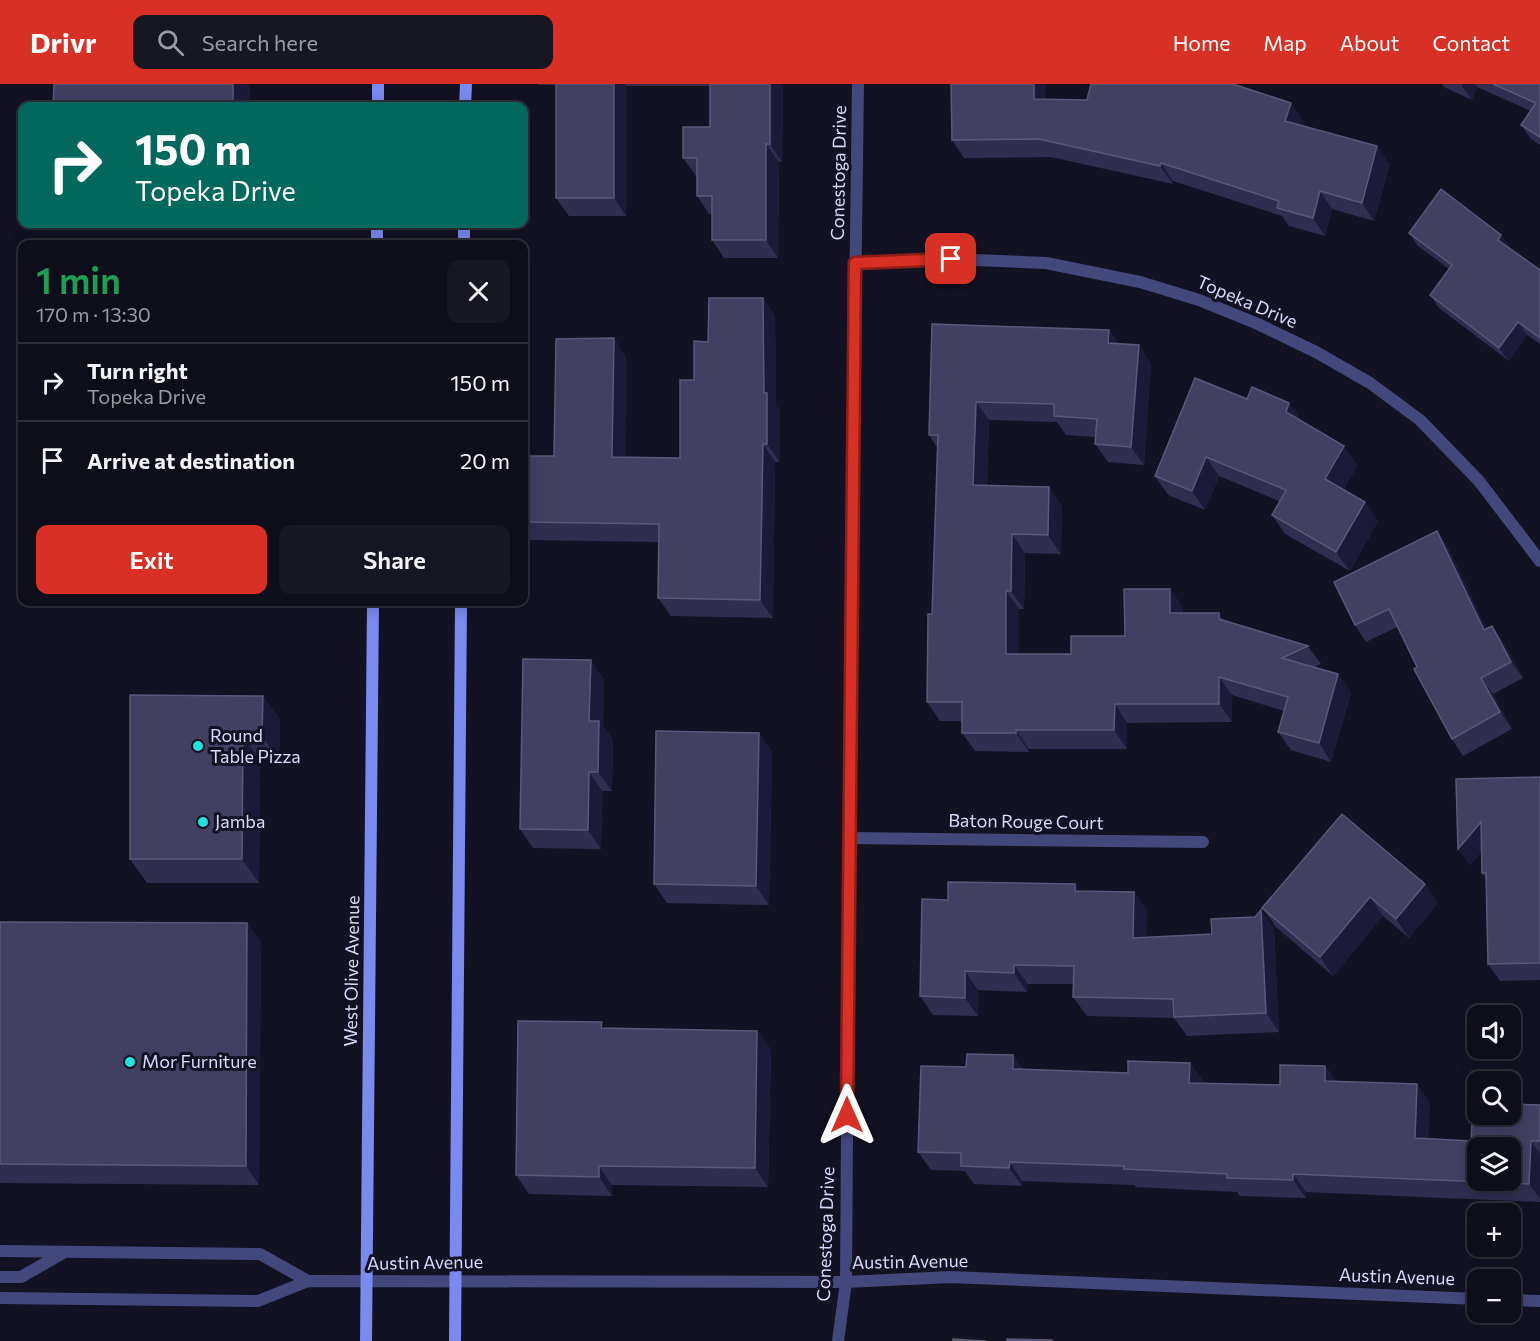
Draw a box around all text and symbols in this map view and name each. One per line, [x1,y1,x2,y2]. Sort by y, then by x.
search box [133,15,553,69]
text: Drivr [30,25,97,59]
icon: search [154,26,187,59]
text: Search here [202,29,318,56]
text: Home [1173,30,1230,55]
text: Map [1263,30,1307,55]
text: About [1340,30,1399,55]
text: Contact [1432,30,1510,55]
street label: Conestoga Drive [826,105,850,241]
text: 150 m [135,122,251,174]
icon: right [36,126,114,204]
text: Topeka Drive [135,174,296,207]
pin [925,233,976,284]
icon: arrive [934,242,967,275]
text: 1 min [36,257,121,301]
button: close [447,260,510,323]
street label: Topeka Drive [1194,270,1301,332]
text: 170 m · 13:30 [36,302,151,326]
text: Turn right [87,357,188,384]
icon: right [36,366,69,399]
text: 150 m [450,369,510,396]
text: Topeka Drive [87,384,206,408]
icon: arrive [36,444,69,477]
text: Arrive at destination [87,447,295,474]
text: 20 m [460,447,510,474]
button: Exit [36,525,267,594]
button: Share [279,525,510,594]
place label: Round Table Pizza [210,724,301,767]
marker: Round Table Pizza [191,739,205,753]
street label: Baton Rouge Court [948,809,1104,833]
place label: Jamba [215,810,265,832]
marker: Jamba [196,815,210,829]
street label: West Olive Avenue [339,895,363,1047]
map controls [1467,1005,1521,1323]
button: sound [1467,1005,1521,1059]
place label: Mor Furniture [142,1050,257,1072]
marker: Mor Furniture [123,1055,137,1069]
button: search [1467,1071,1521,1125]
position arrow [815,1083,879,1147]
button: layers [1467,1137,1521,1191]
street label: Conestoga Drive [812,1166,838,1302]
button: + [1467,1203,1521,1257]
street label: Austin Avenue [852,1249,968,1273]
street label: Austin Avenue [367,1250,483,1274]
street label: Austin Avenue [1339,1263,1455,1289]
button: − [1467,1269,1521,1323]

